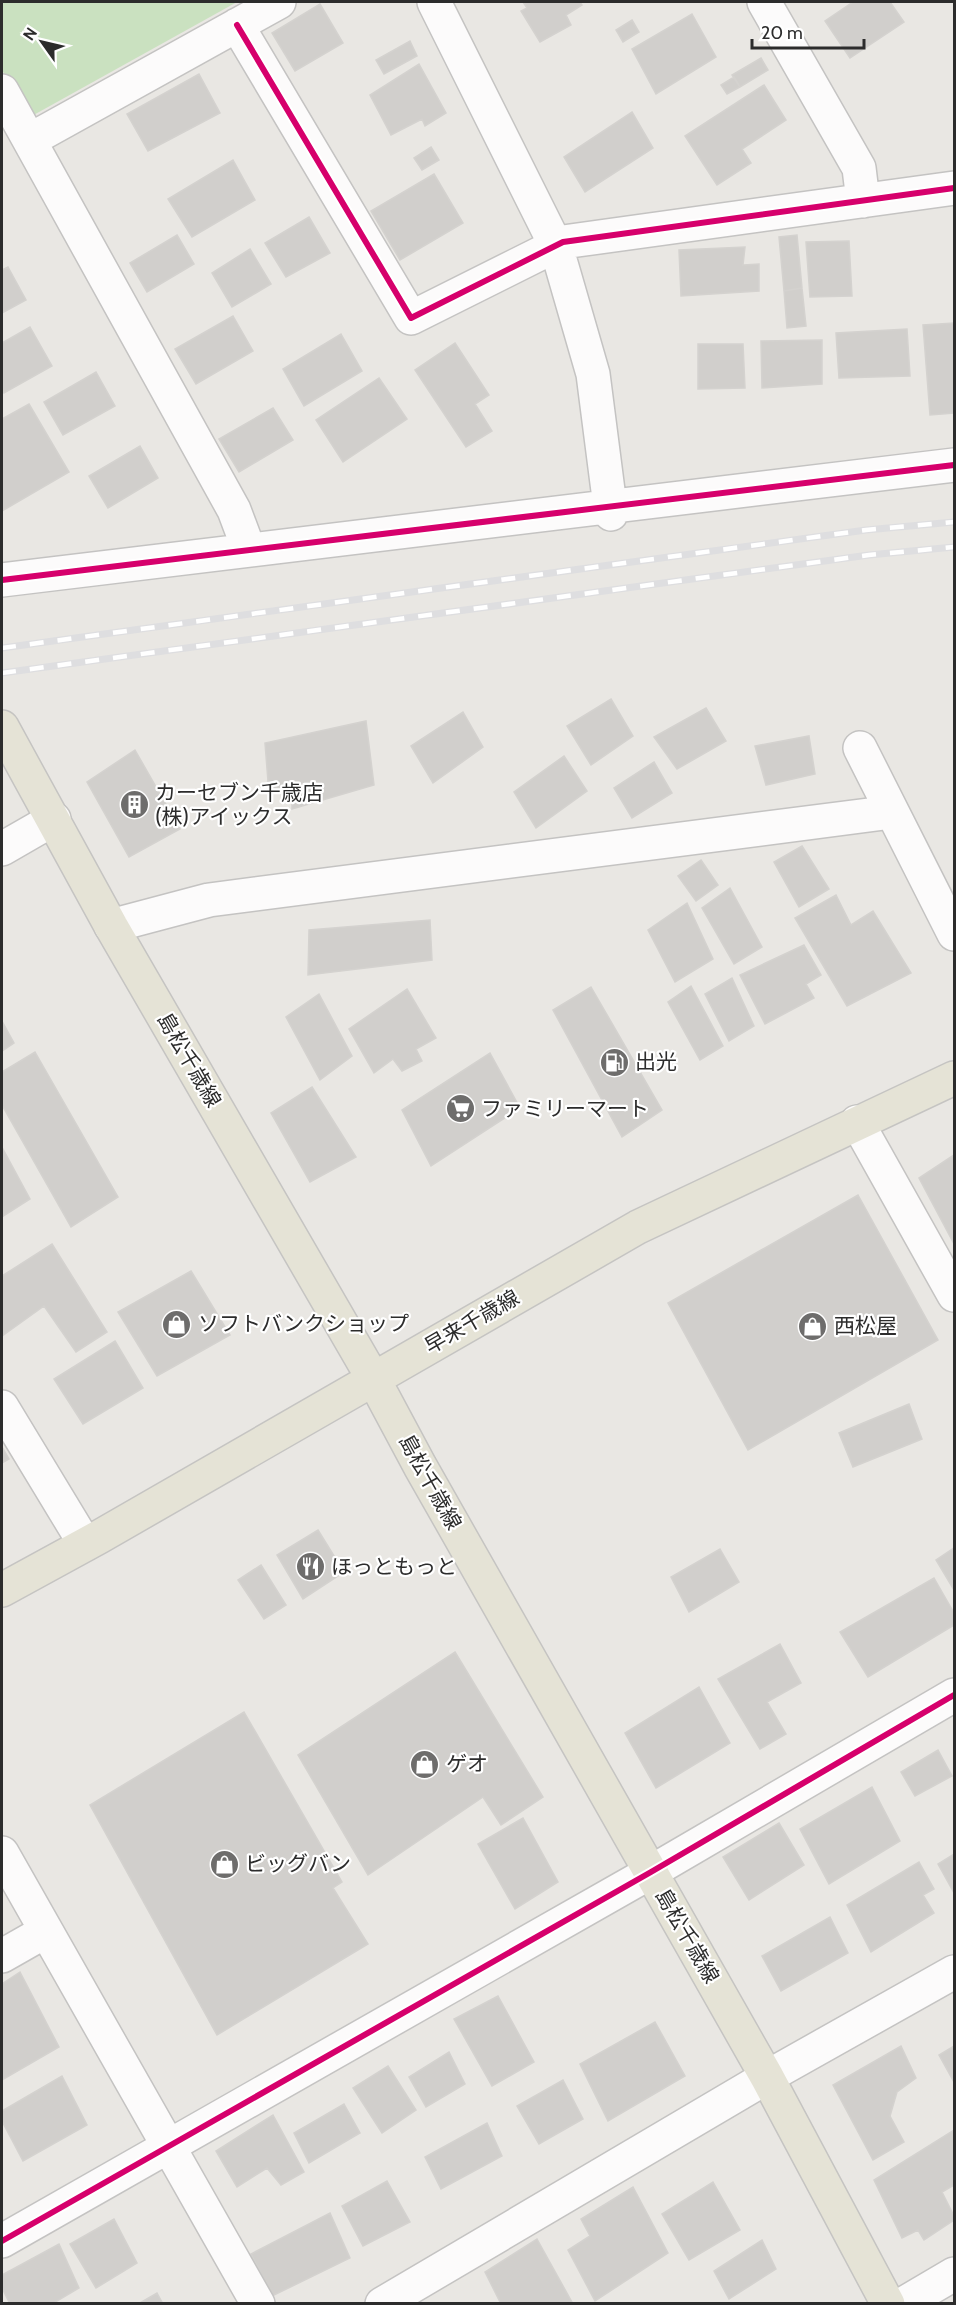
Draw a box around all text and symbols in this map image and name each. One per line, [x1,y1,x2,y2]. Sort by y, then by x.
north arrow [12,12,72,72]
scale bar [752,12,864,50]
text: 20 m [761,22,803,44]
text: N [19,24,41,44]
place label: カーセブン千歳店 (株)アイックス [155,780,323,829]
building icon: カーセブン千歳店 (株)アイックス [118,789,150,821]
street label: 島松千歳線 [152,1008,227,1111]
fuel station icon: 出光 [598,1046,630,1078]
place label: 出光 [635,1049,677,1074]
supermarket icon: ファミリーマート [444,1093,476,1125]
place label: ファミリーマート [481,1096,649,1121]
street label: 早来千歳線 [420,1284,523,1359]
shop icon: ソフトバンクショップ [161,1308,193,1340]
shop icon: 西松屋 [797,1310,829,1342]
place label: ソフトバンクショップ [198,1311,409,1336]
place label: 西松屋 [834,1313,897,1338]
street label: 島松千歳線 [394,1430,467,1534]
restaurant icon: ほっともっと [294,1551,326,1583]
place label: ほっともっと [331,1554,457,1579]
shop icon: ゲオ [409,1748,441,1780]
place label: ゲオ [446,1751,488,1776]
shop icon: ビッグバン [208,1848,240,1880]
place label: ビッグバン [245,1851,351,1876]
street label: 島松千歳線 [650,1884,725,1987]

